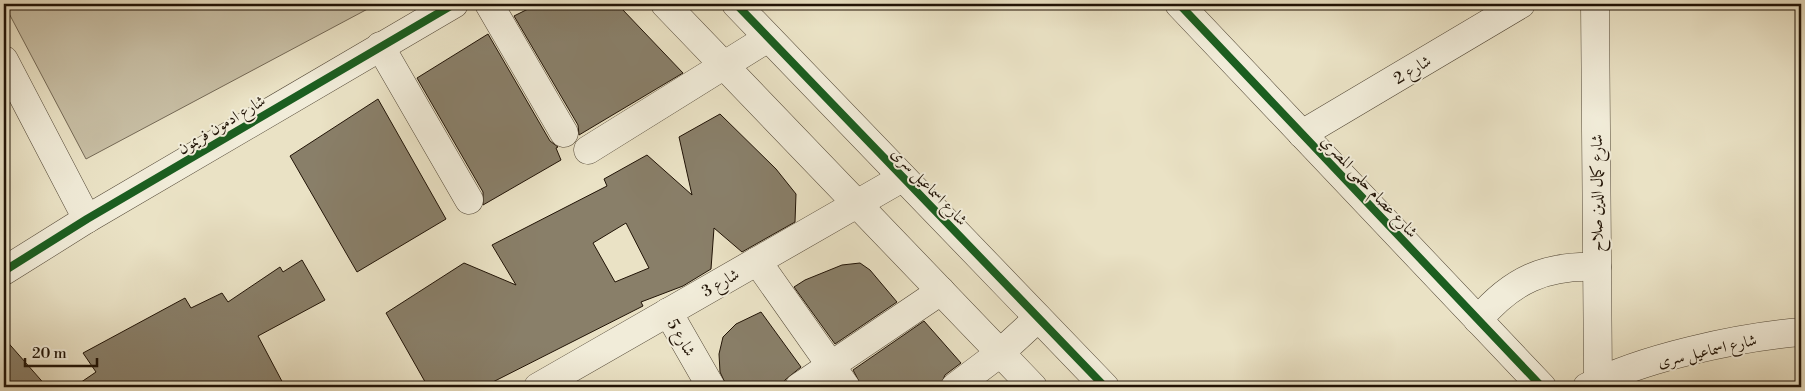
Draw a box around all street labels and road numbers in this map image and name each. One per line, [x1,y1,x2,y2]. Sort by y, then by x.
street label: شارع 2 [1390,51,1436,91]
street label: شارع ادمون فريمون [174,91,271,162]
street label: شارع عصام حلمى المصري [1314,131,1422,245]
street label: شارع كمال الدين صلاح [1587,134,1611,252]
street label: شارع اسماعيل سرى [885,143,972,232]
street label: شارع 3 [698,264,744,304]
street label: شارع 5 [660,315,700,361]
street label: شارع اسماعيل سرى [1656,330,1759,375]

